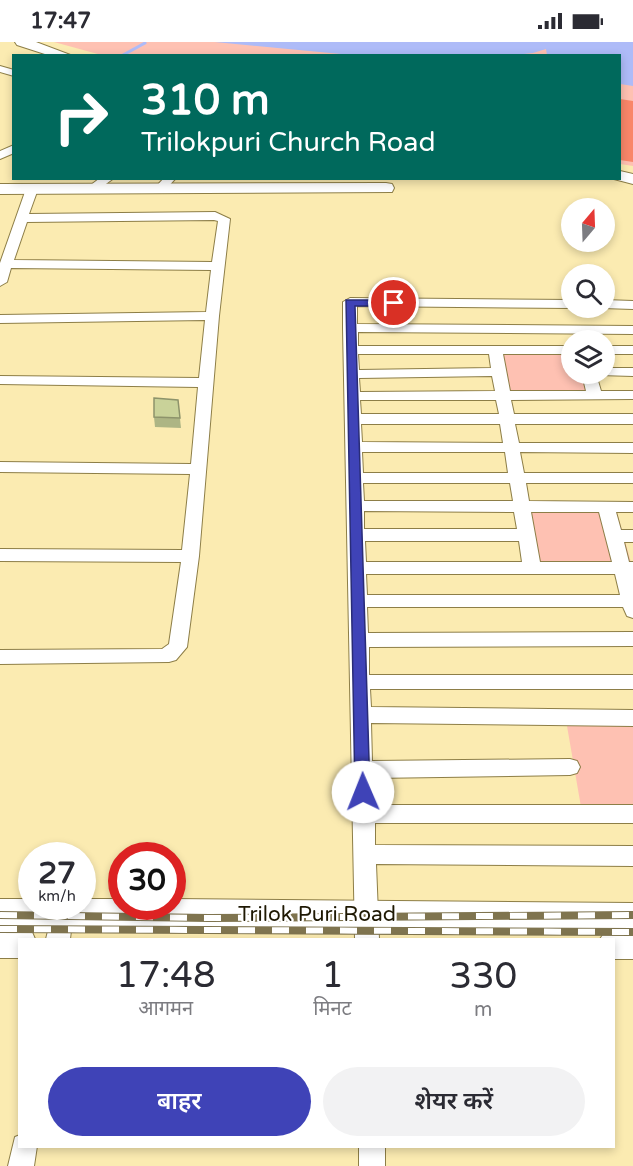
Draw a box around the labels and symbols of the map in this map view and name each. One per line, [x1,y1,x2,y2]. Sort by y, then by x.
north arrow [561,198,615,252]
pin [368,277,419,328]
position arrow [331,760,395,824]
speed limit sign: 30 [108,842,186,920]
street label: Trilok Puri Road [238,902,396,927]

